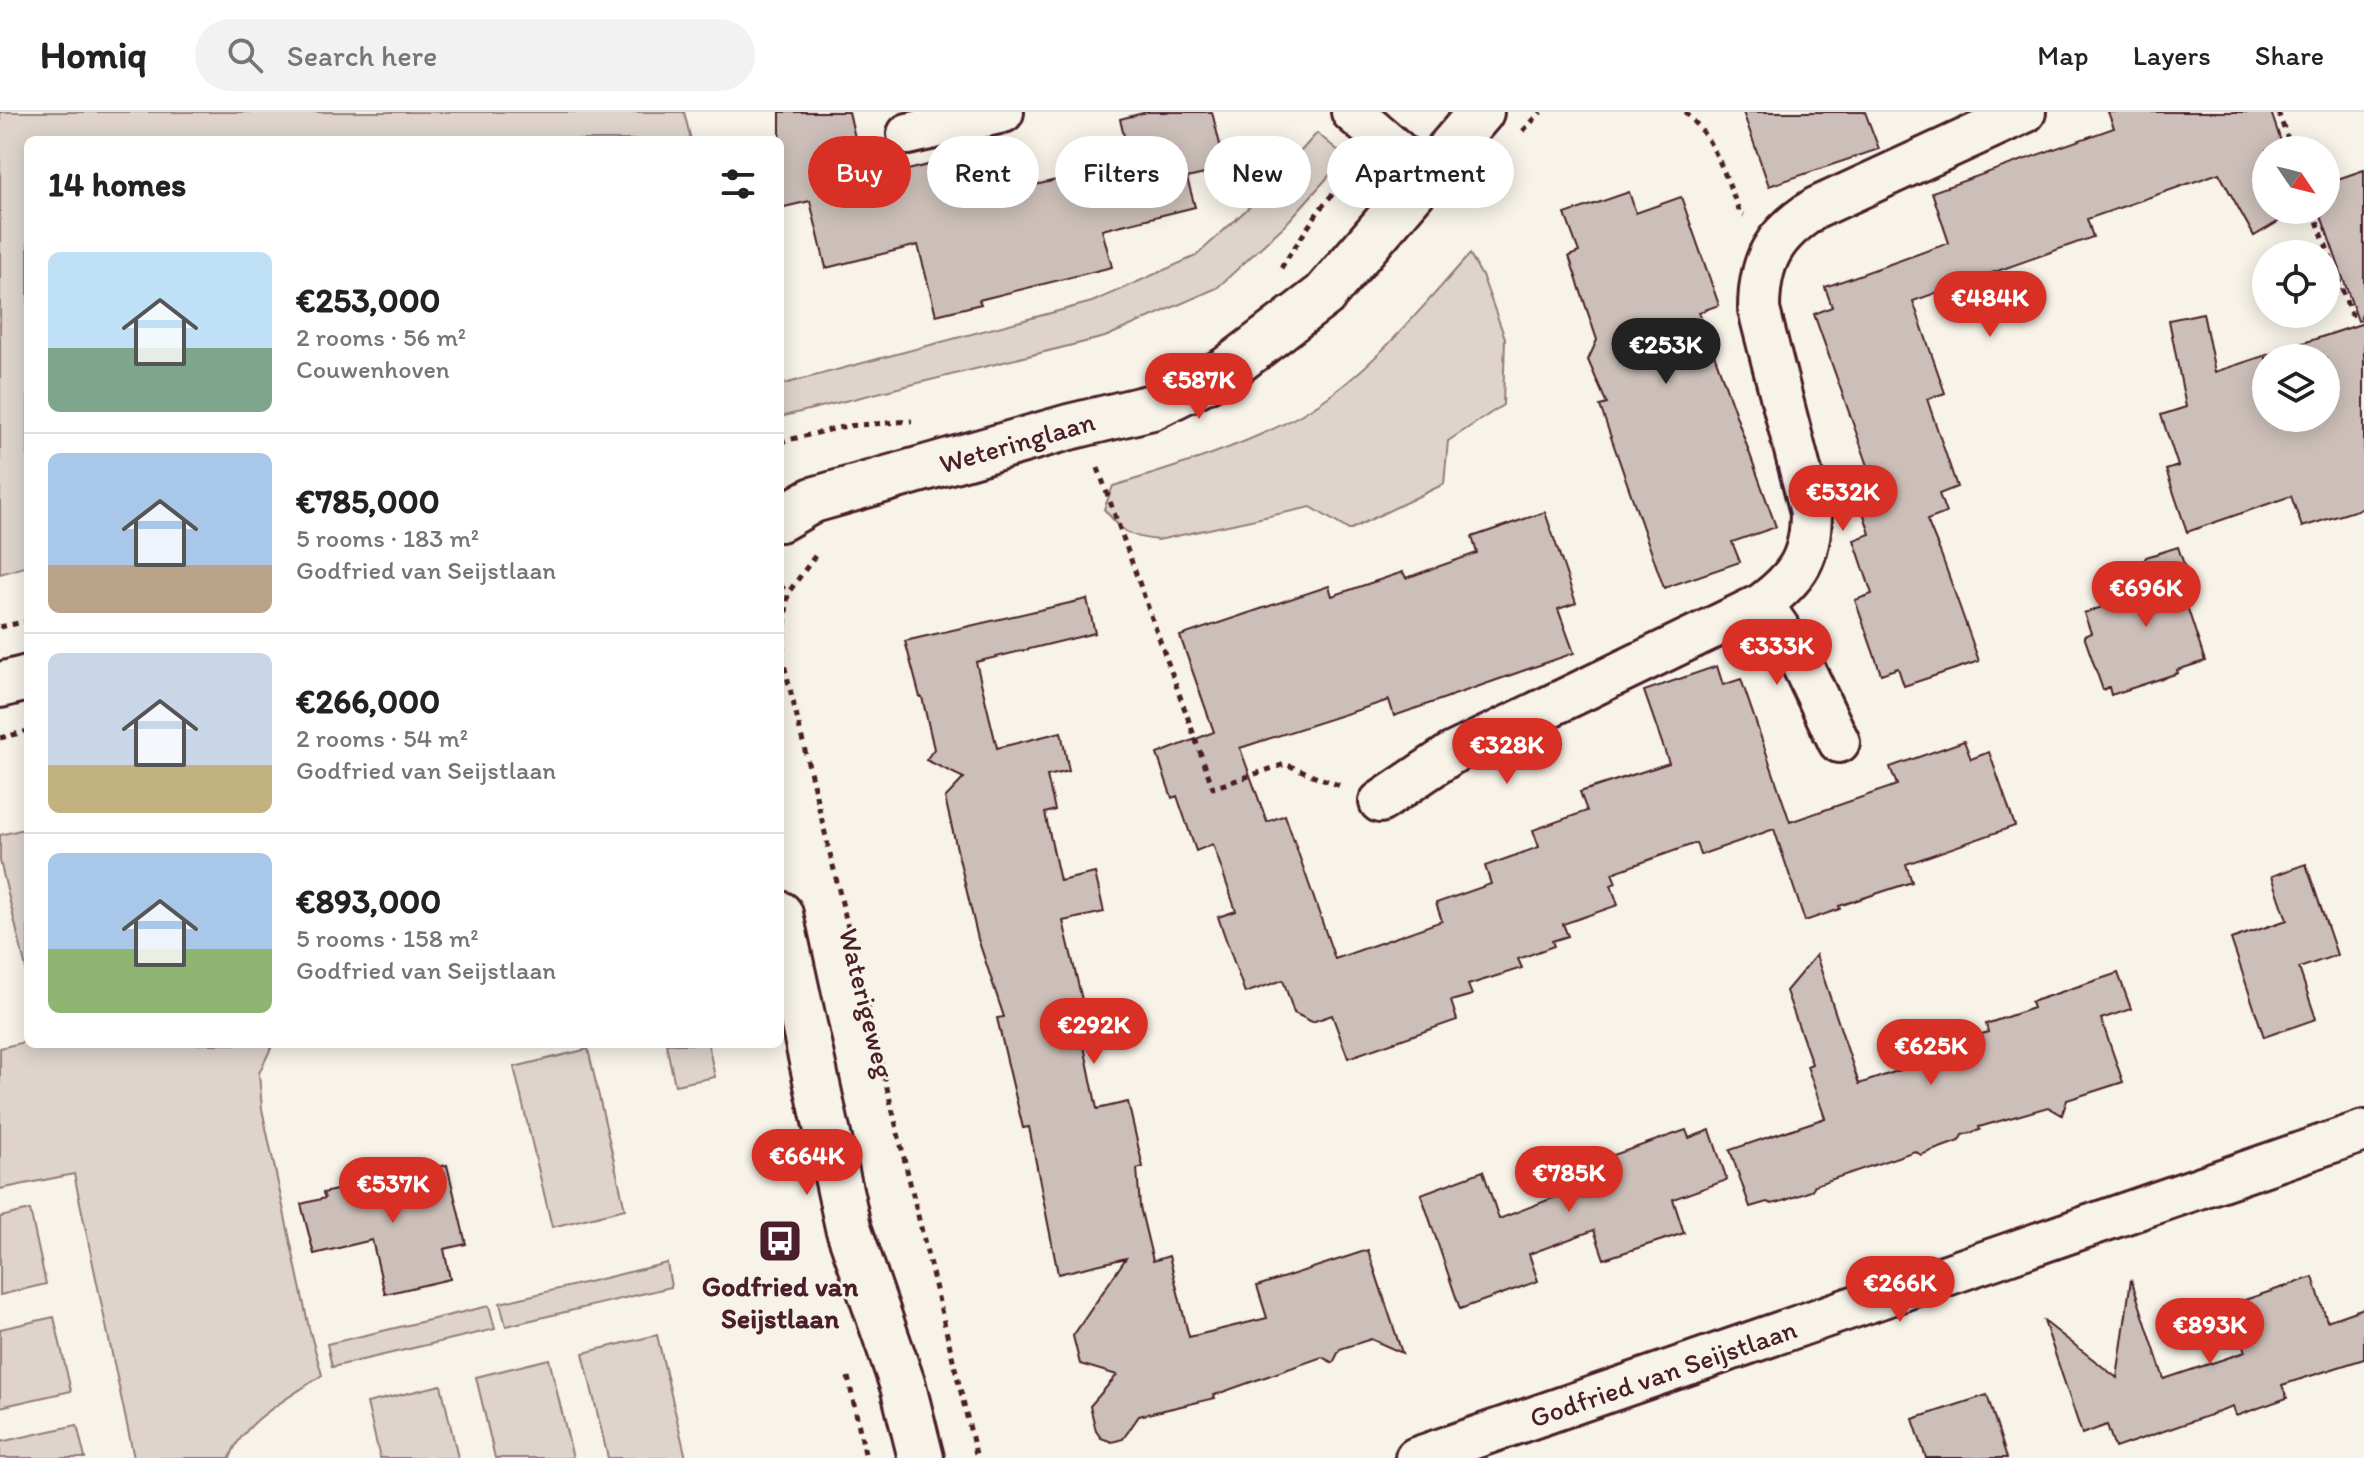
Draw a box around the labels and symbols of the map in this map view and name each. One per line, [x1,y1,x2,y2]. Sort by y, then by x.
north arrow [2252,136,2340,224]
pin: €484K [1934,271,2046,339]
pin: €253K [1610,318,1722,386]
pin: €587K [1143,353,1255,421]
street label: Weteringlaan [935,404,1099,480]
pin: €532K [1787,465,1899,533]
pin: €696K [2090,561,2202,629]
pin: €333K [1721,619,1833,687]
pin: €328K [1451,718,1563,786]
street label: Waterigeweg [832,925,902,1082]
pin: €292K [1038,998,1150,1066]
pin: €625K [1875,1019,1987,1087]
pin: €664K [751,1129,863,1197]
pin: €785K [1513,1146,1625,1214]
pin: €537K [337,1157,449,1225]
bus stop icon: Godfried van Seijstlaan [756,1217,804,1265]
pin: €266K [1844,1256,1956,1324]
place label: Godfried van Seijstlaan [702,1269,858,1335]
pin: €893K [2154,1298,2266,1366]
street label: Godfried van Seijstlaan [1525,1311,1801,1435]

